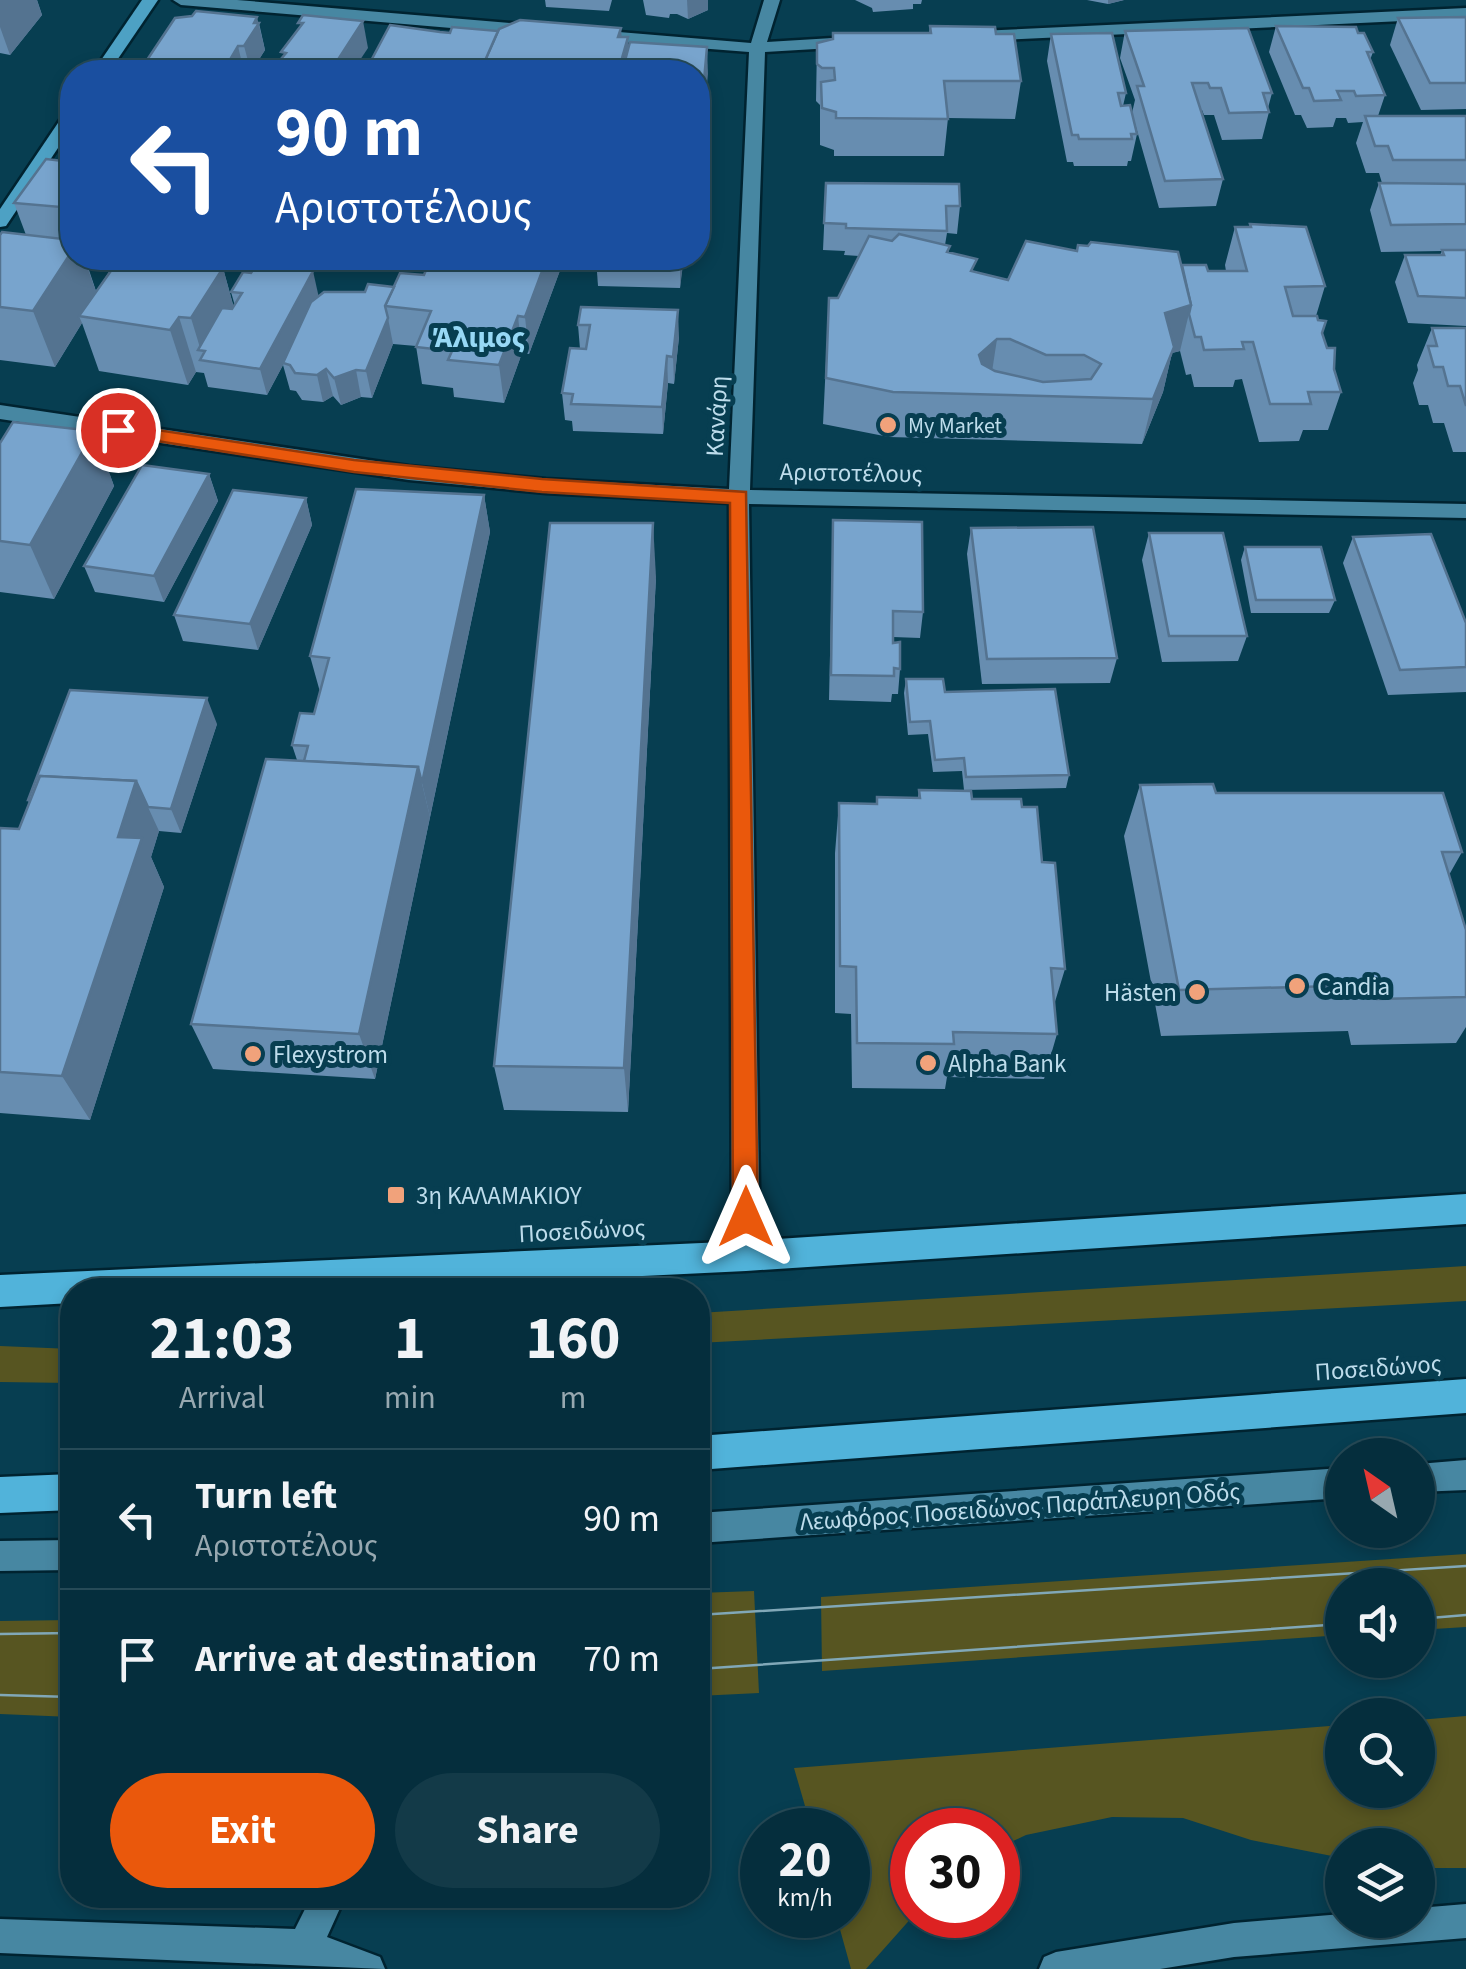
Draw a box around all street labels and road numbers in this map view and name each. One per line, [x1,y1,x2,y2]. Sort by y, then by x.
street label: Κανάρη [697,375,737,458]
street label: Αριστοτέλους [779,454,923,492]
street label: Ποσειδώνος [518,1210,647,1252]
street label: Ποσειδώνος [1314,1346,1443,1390]
street label: Λεωφόρος Ποσειδώνος Παράπλευρη Οδός [799,1474,1242,1540]

